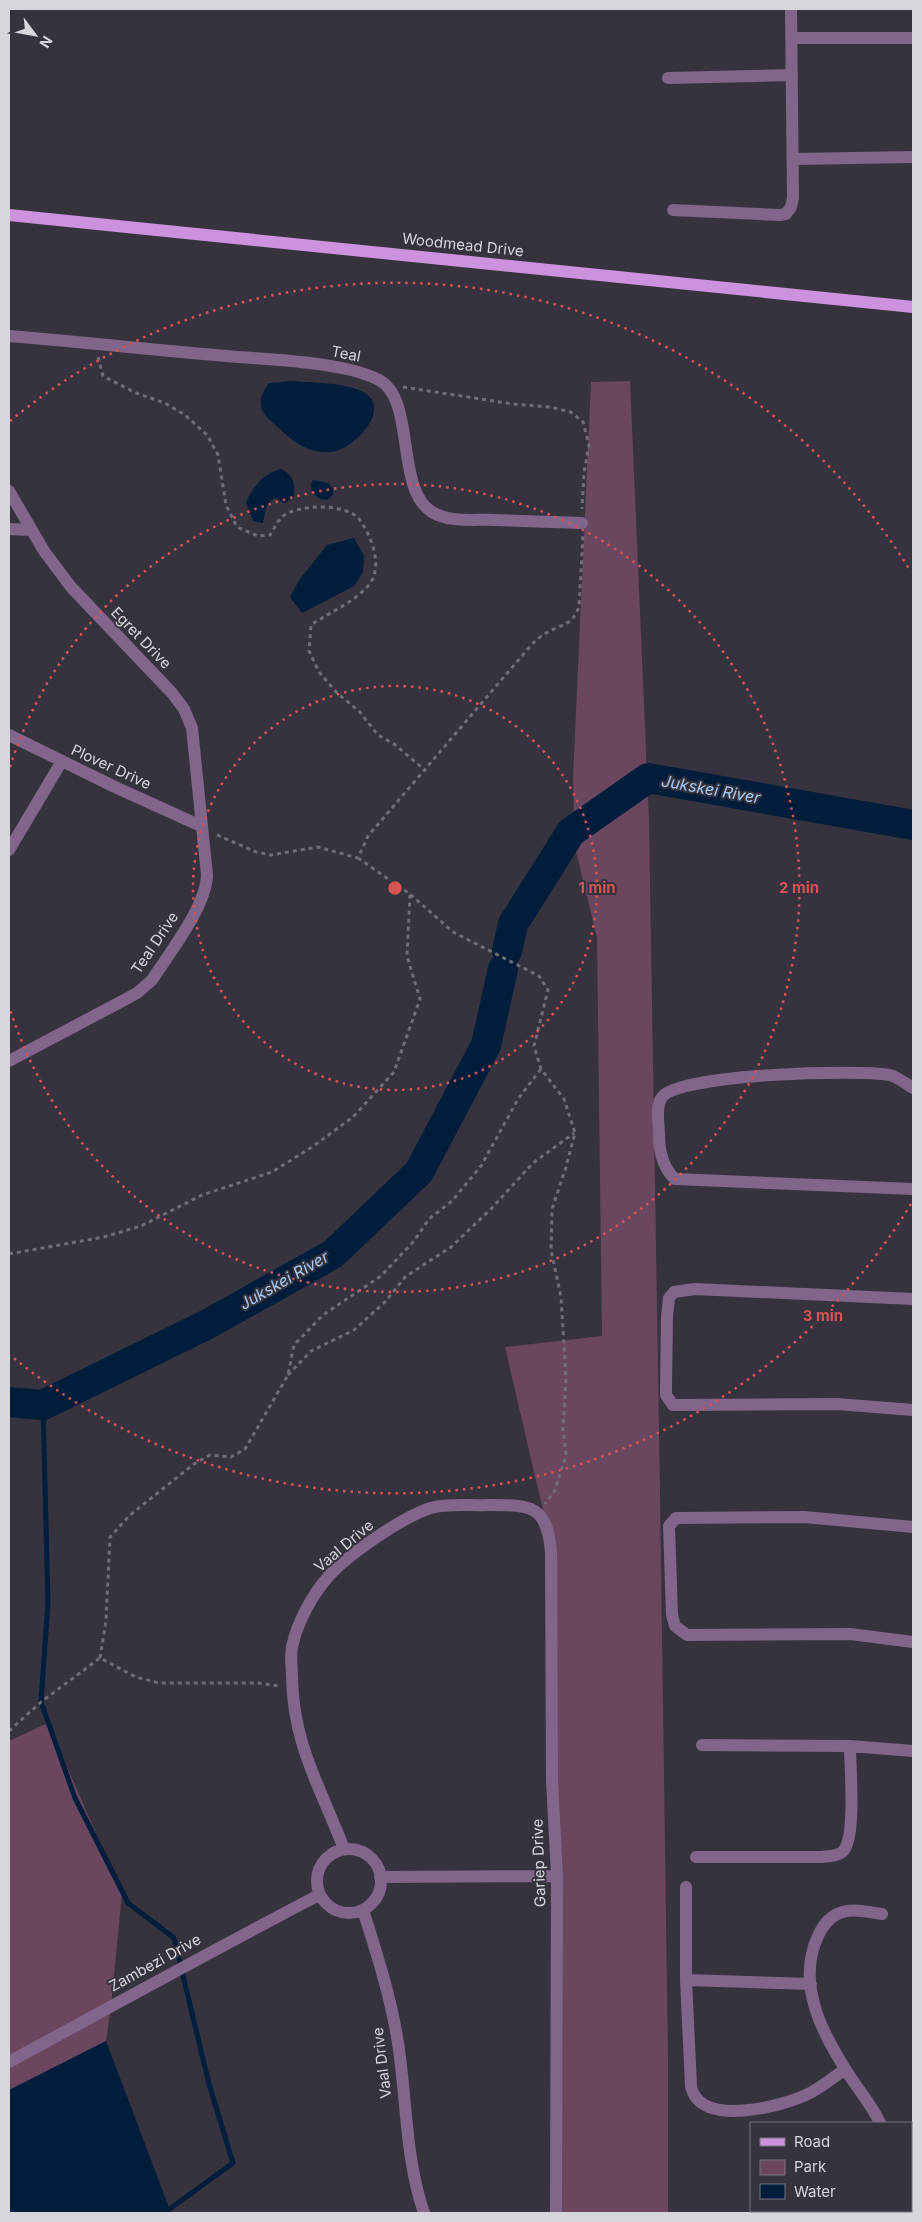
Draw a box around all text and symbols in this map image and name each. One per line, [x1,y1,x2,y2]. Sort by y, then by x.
north arrow [10,10,60,60]
text: N [36,33,56,51]
street label: Woodmead Drive [401,229,525,260]
street label: Teal [330,341,362,366]
street label: Egret Drive [107,603,176,673]
street label: Plover Drive [68,740,154,793]
water label: Jukskei River [660,770,763,808]
text: 1 min [578,878,616,897]
text: 2 min [779,878,819,897]
centre of rings [386,879,404,897]
street label: Teal Drive [127,908,182,977]
water label: Jukskei River [236,1246,333,1314]
text: 3 min [803,1306,843,1325]
street label: Vaal Drive [310,1515,377,1576]
street label: Gariep Drive [527,1818,550,1908]
street label: Zambezi Drive [106,1930,204,1996]
street label: Vaal Drive [368,2026,395,2100]
legend [750,2122,912,2212]
text: Road [794,2132,830,2151]
text: Park [794,2157,827,2176]
text: Water [794,2182,836,2201]

